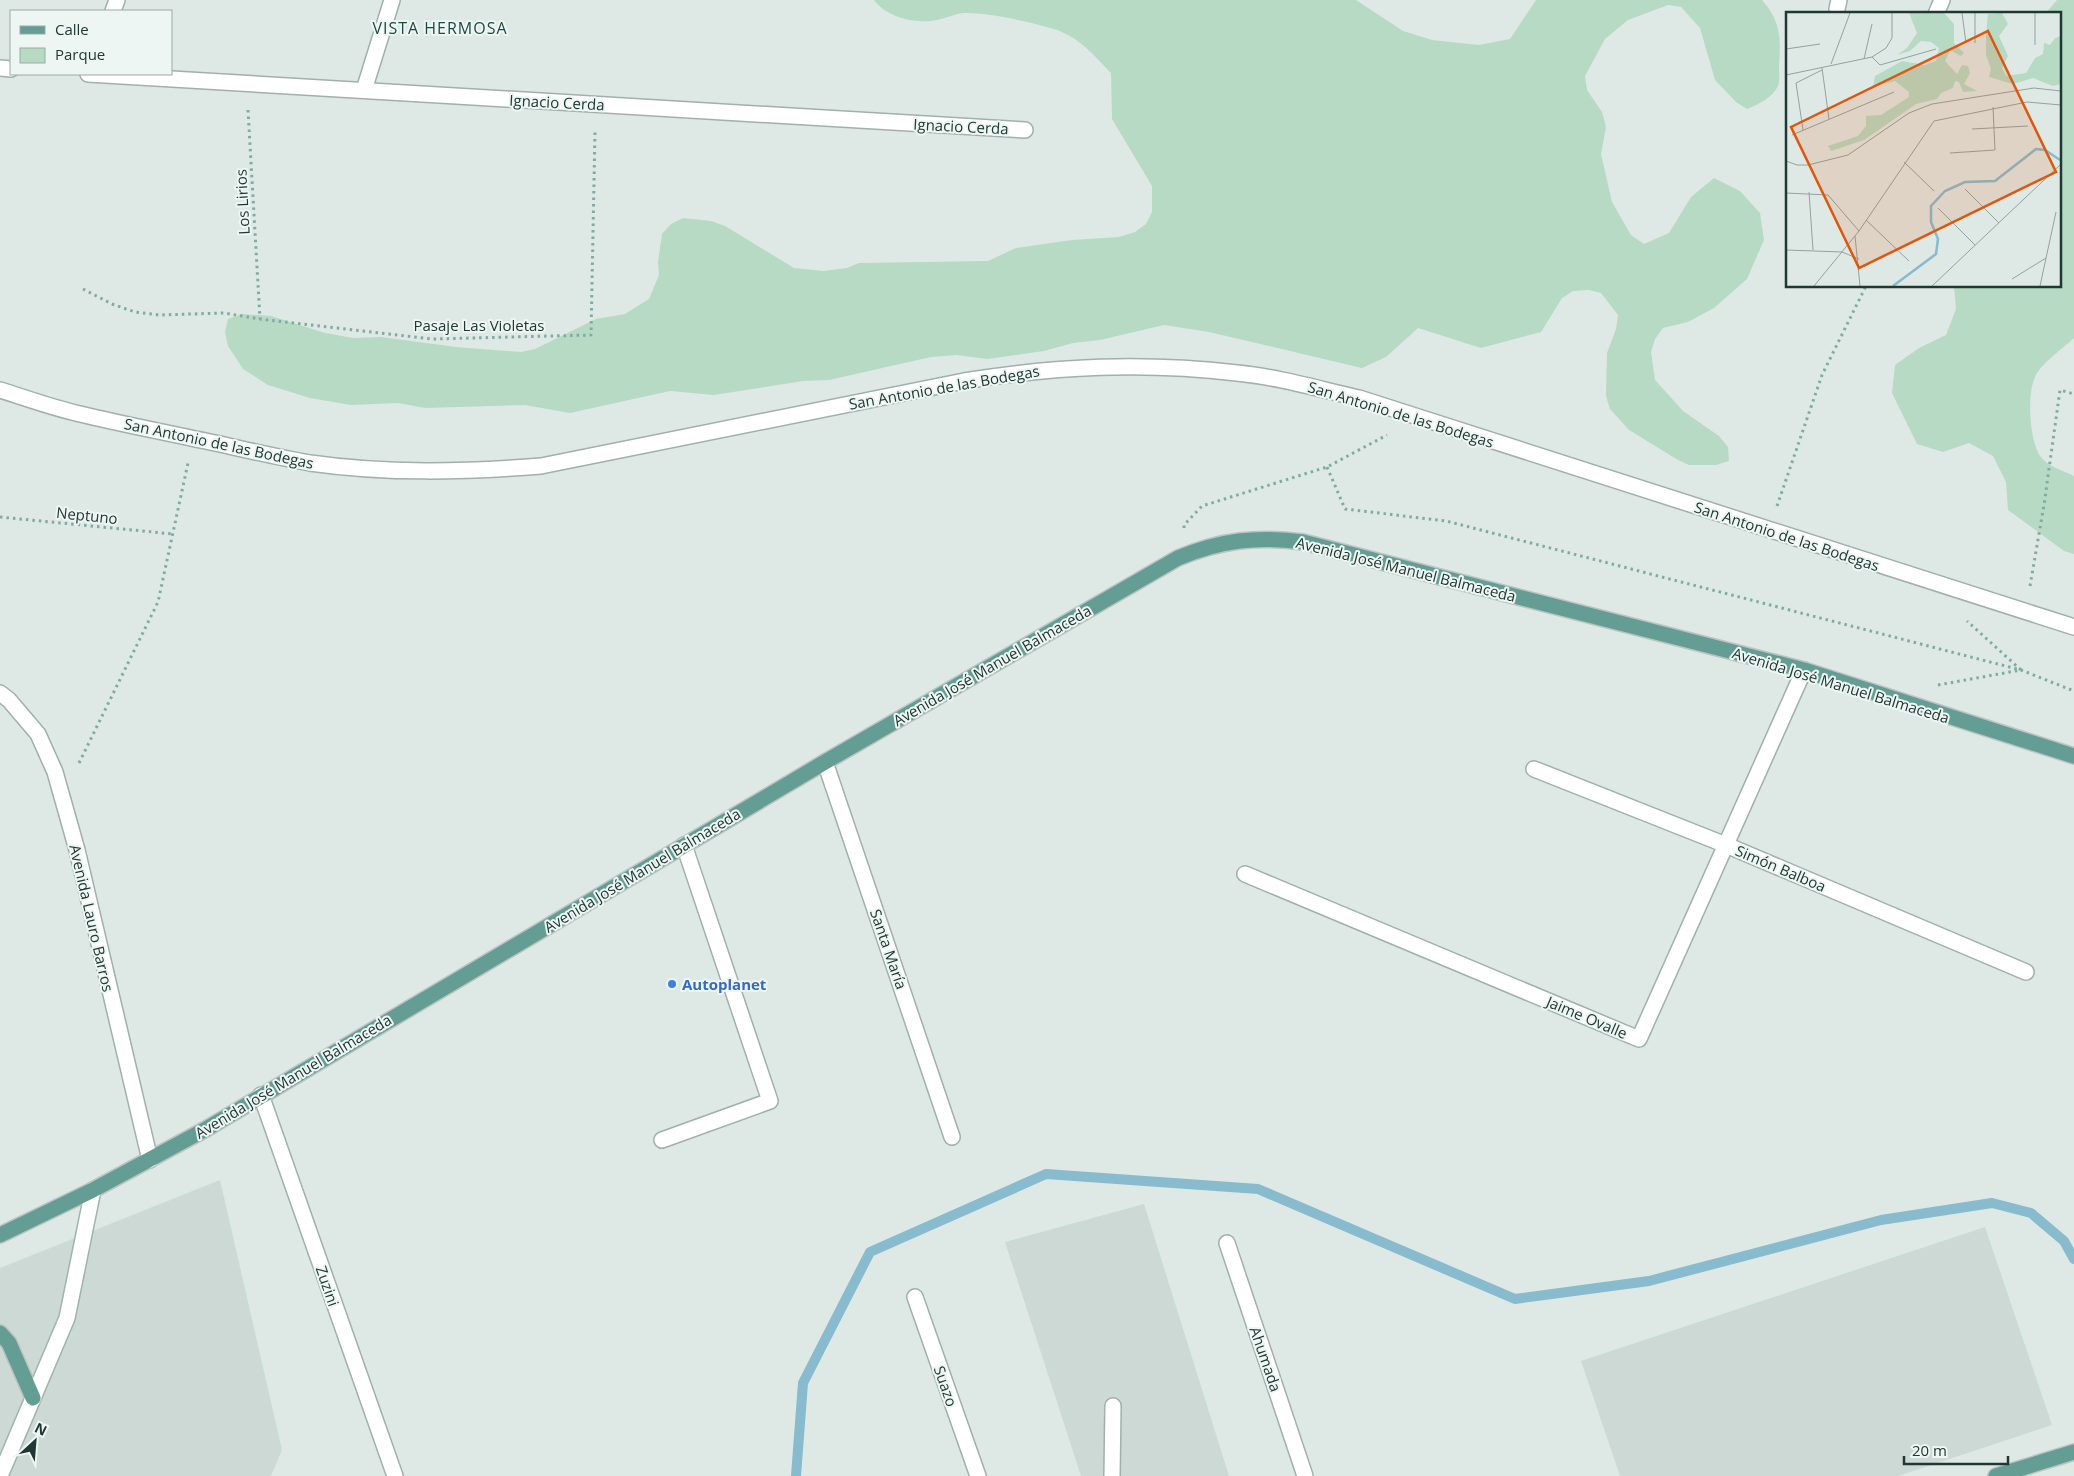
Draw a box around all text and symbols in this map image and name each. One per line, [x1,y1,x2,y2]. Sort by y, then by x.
legend [10,10,172,75]
inset map [1786,12,2062,288]
district label: VISTA HERMOSA [372,17,508,39]
text: Calle [55,19,89,39]
text: Parque [55,44,105,64]
street label: Ignacio Cerda [509,90,605,114]
street label: Ignacio Cerda [913,114,1009,138]
street label: Los Lirios [230,169,254,235]
street label: Pasaje Las Violetas [414,315,544,335]
street label: San Antonio de las Bodegas [847,360,1041,414]
street label: San Antonio de las Bodegas [1306,376,1496,452]
street label: San Antonio de las Bodegas [122,413,316,473]
street label: San Antonio de las Bodegas [1692,497,1882,575]
street label: Neptuno [55,502,119,528]
street label: Avenida José Manuel Balmaceda [1294,532,1518,606]
street label: Avenida José Manuel Balmaceda [889,600,1095,730]
street label: Avenida José Manuel Balmaceda [1730,642,1952,728]
street label: Avenida José Manuel Balmaceda [540,803,744,937]
street label: Simón Balboa [1733,840,1829,896]
street label: Avenida Lauro Barros [65,842,119,994]
street label: Santa María [866,906,912,992]
place label: Autoplanet [682,974,767,994]
marker: Autoplanet [666,978,678,990]
street label: Jaime Ovalle [1542,990,1630,1043]
street label: Avenida José Manuel Balmaceda [191,1009,395,1143]
street label: Zuzini [312,1263,344,1309]
street label: Ahumada [1246,1324,1286,1394]
street label: Suazo [930,1363,962,1409]
north arrow [10,1416,60,1466]
text: N [32,1418,50,1440]
scale bar [1904,1434,2008,1466]
text: 20 m [1912,1440,1947,1460]

